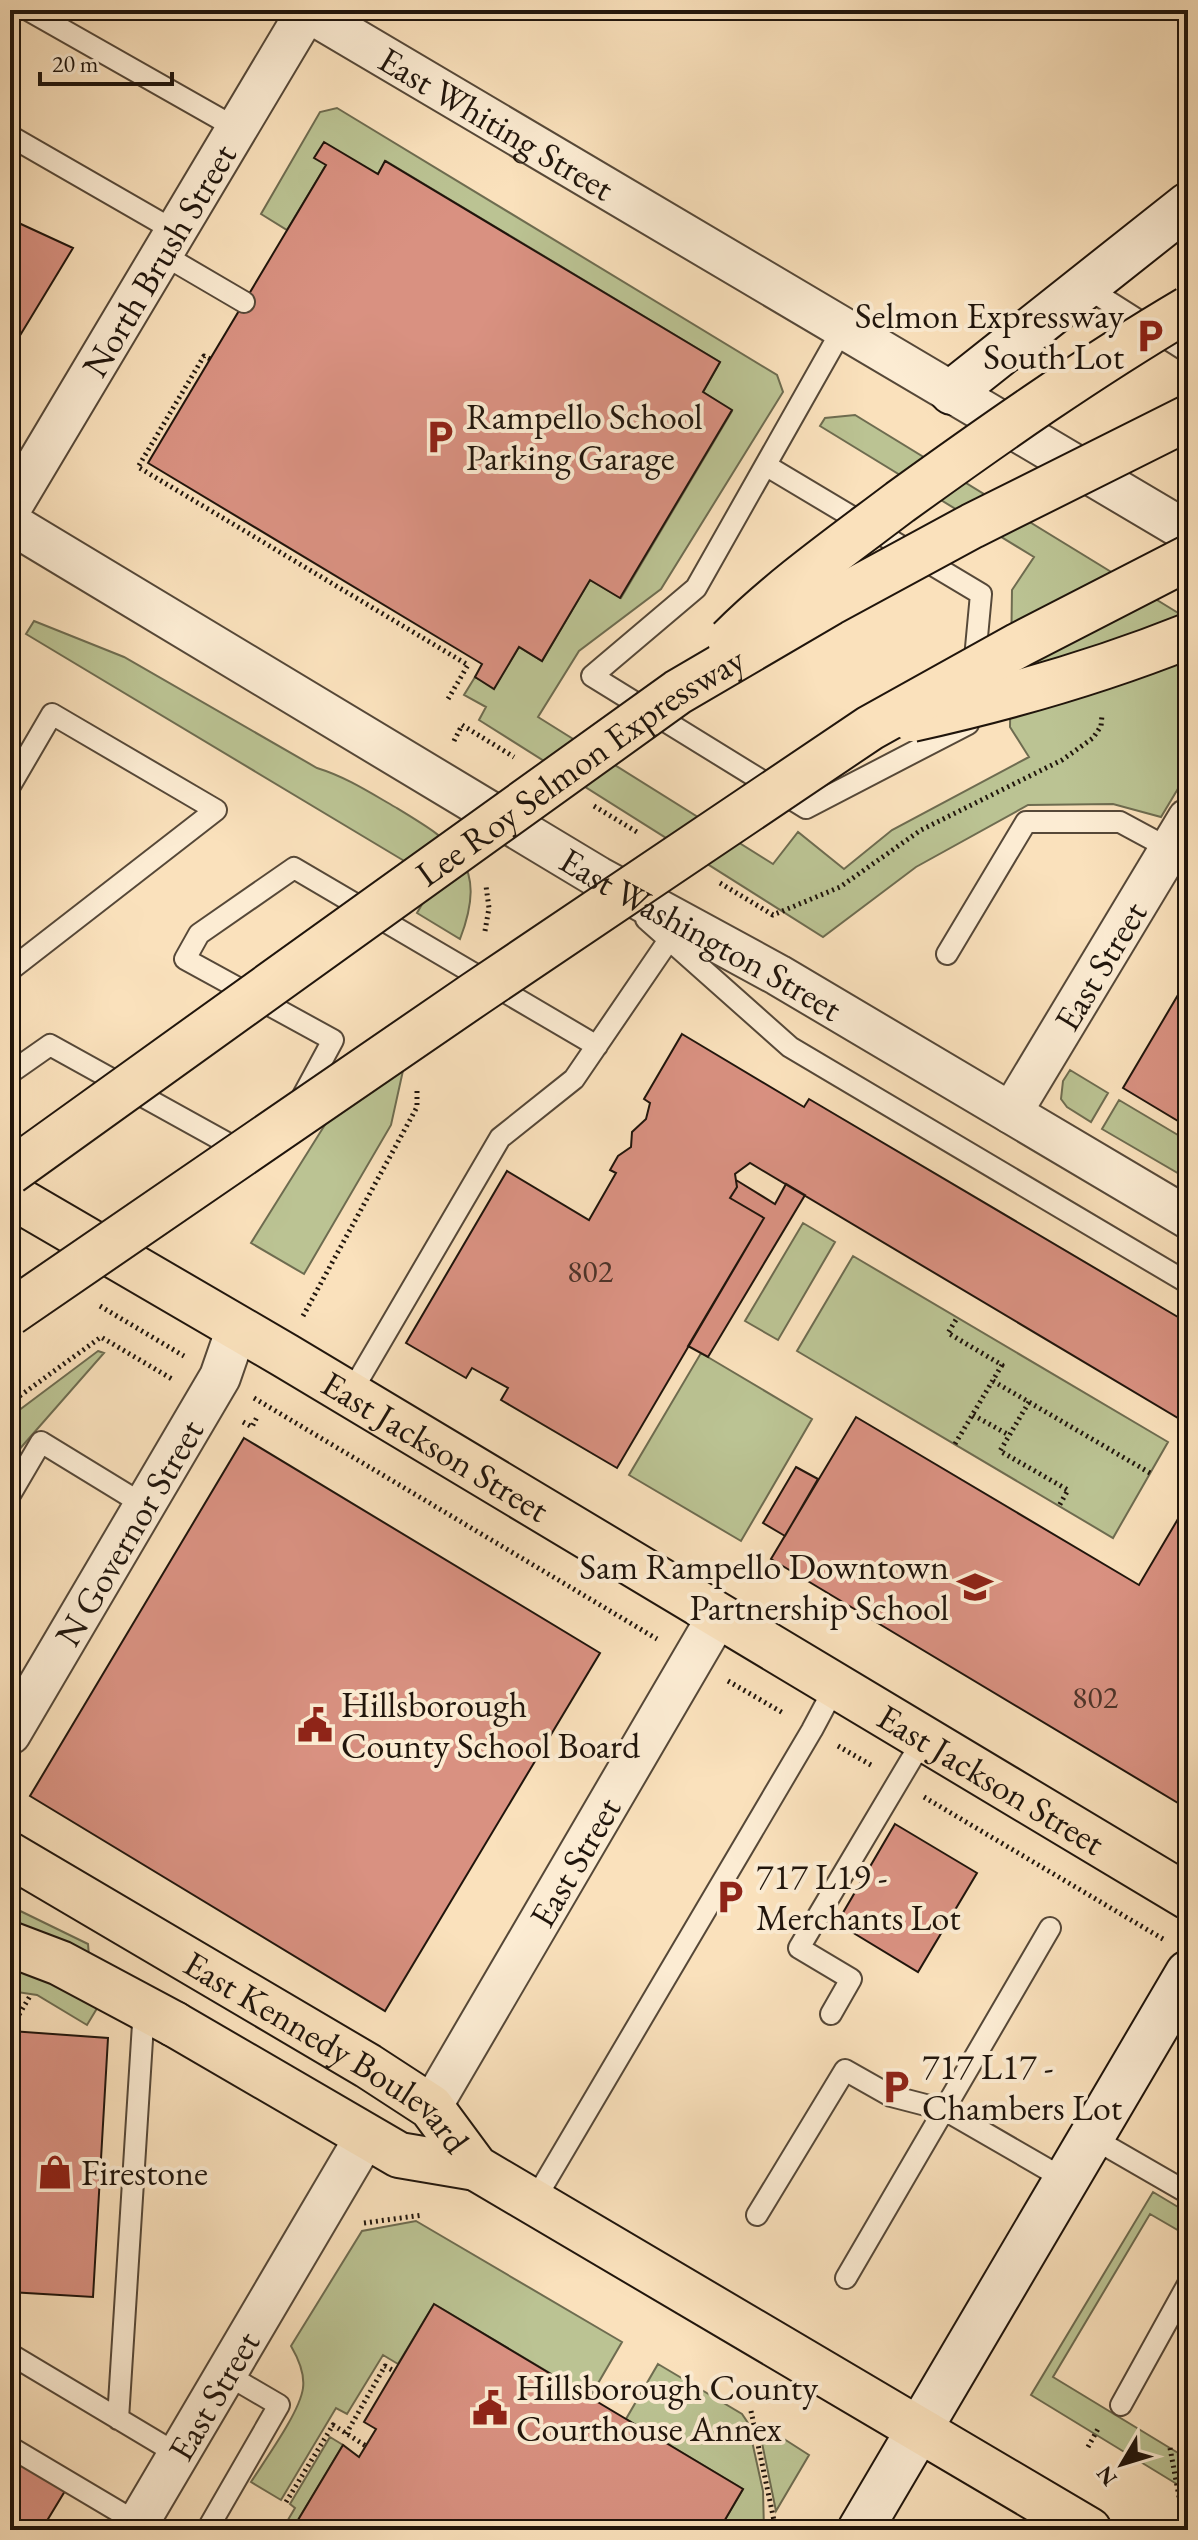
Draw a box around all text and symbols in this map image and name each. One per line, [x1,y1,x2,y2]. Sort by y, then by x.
scale bar [40,36,172,86]
street label: East Whiting Street [370,36,623,212]
text: 20 m [52,48,99,79]
street label: North Brush Street [71,134,247,386]
place label: Selmon Expressway South Lot [855,292,1125,380]
parking icon: Selmon Expressway South Lot [1131,317,1169,355]
place label: Rampello School Parking Garage [466,393,703,481]
parking icon: Rampello School Parking Garage [421,418,459,456]
street label: Lee Roy Selmon Expressway [406,635,753,897]
street label: East Washington Street [551,837,851,1032]
street label: East Street [1043,892,1158,1039]
house number: 802 [567,1250,614,1292]
street label: East Jackson Street [313,1360,558,1533]
street label: N Governor Street [44,1410,214,1655]
place label: Sam Rampello Downtown Partnership School [579,1543,949,1631]
school or university icon: Sam Rampello Downtown Partnership School [956,1568,994,1606]
house number: 802 [1072,1676,1119,1718]
place label: Hillsborough County School Board [341,1681,641,1769]
street label: East Jackson Street [869,1693,1114,1866]
public building icon: Hillsborough County School Board [296,1706,334,1744]
street label: East Street [518,1788,631,1936]
place label: 717 L19 - Merchants Lot [756,1853,961,1941]
parking icon: 717 L19 - Merchants Lot [711,1878,749,1916]
street label: East Kennedy Boulevard [175,1940,480,2163]
place label: 717 L17 - Chambers Lot [922,2043,1123,2131]
parking icon: 717 L17 - Chambers Lot [877,2068,915,2106]
place label: Firestone [81,2149,208,2196]
shop icon: Firestone [36,2153,74,2191]
street label: East Street [157,2322,270,2469]
place label: Hillsborough County Courthouse Annex [516,2364,818,2452]
public building icon: Hillsborough County Courthouse Annex [471,2389,509,2427]
north arrow [1082,2424,1162,2504]
text: N [1090,2460,1124,2492]

